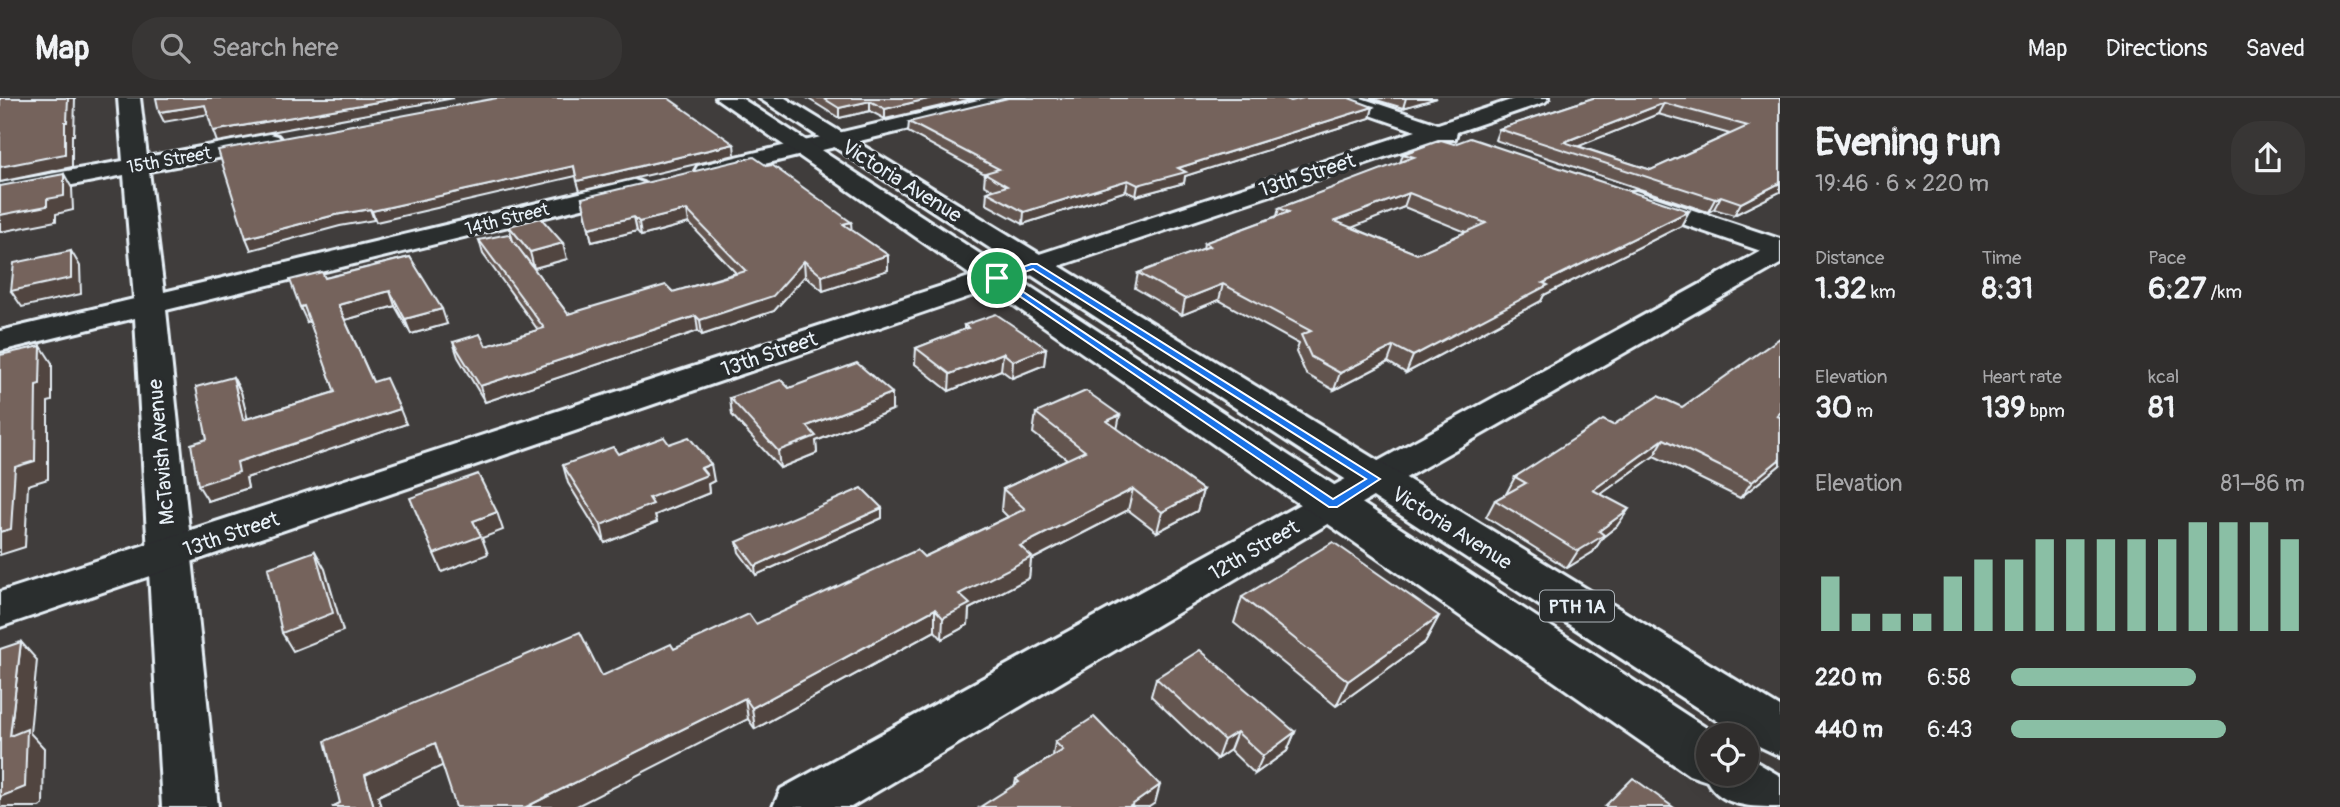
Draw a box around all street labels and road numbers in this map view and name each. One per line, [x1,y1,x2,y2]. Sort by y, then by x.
street label: Victoria Avenue [837,134,967,229]
street label: 15th Street [125,142,214,179]
street label: 13th Street [1256,147,1359,204]
street label: 14th Street [463,198,552,241]
street label: 13th Street [718,325,821,383]
street label: McTavish Avenue [142,377,181,526]
street label: Victoria Avenue [1387,481,1517,576]
street label: 13th Street [180,505,283,563]
street label: 12th Street [1204,514,1305,587]
road number: PTH 1A [1540,590,1614,622]

